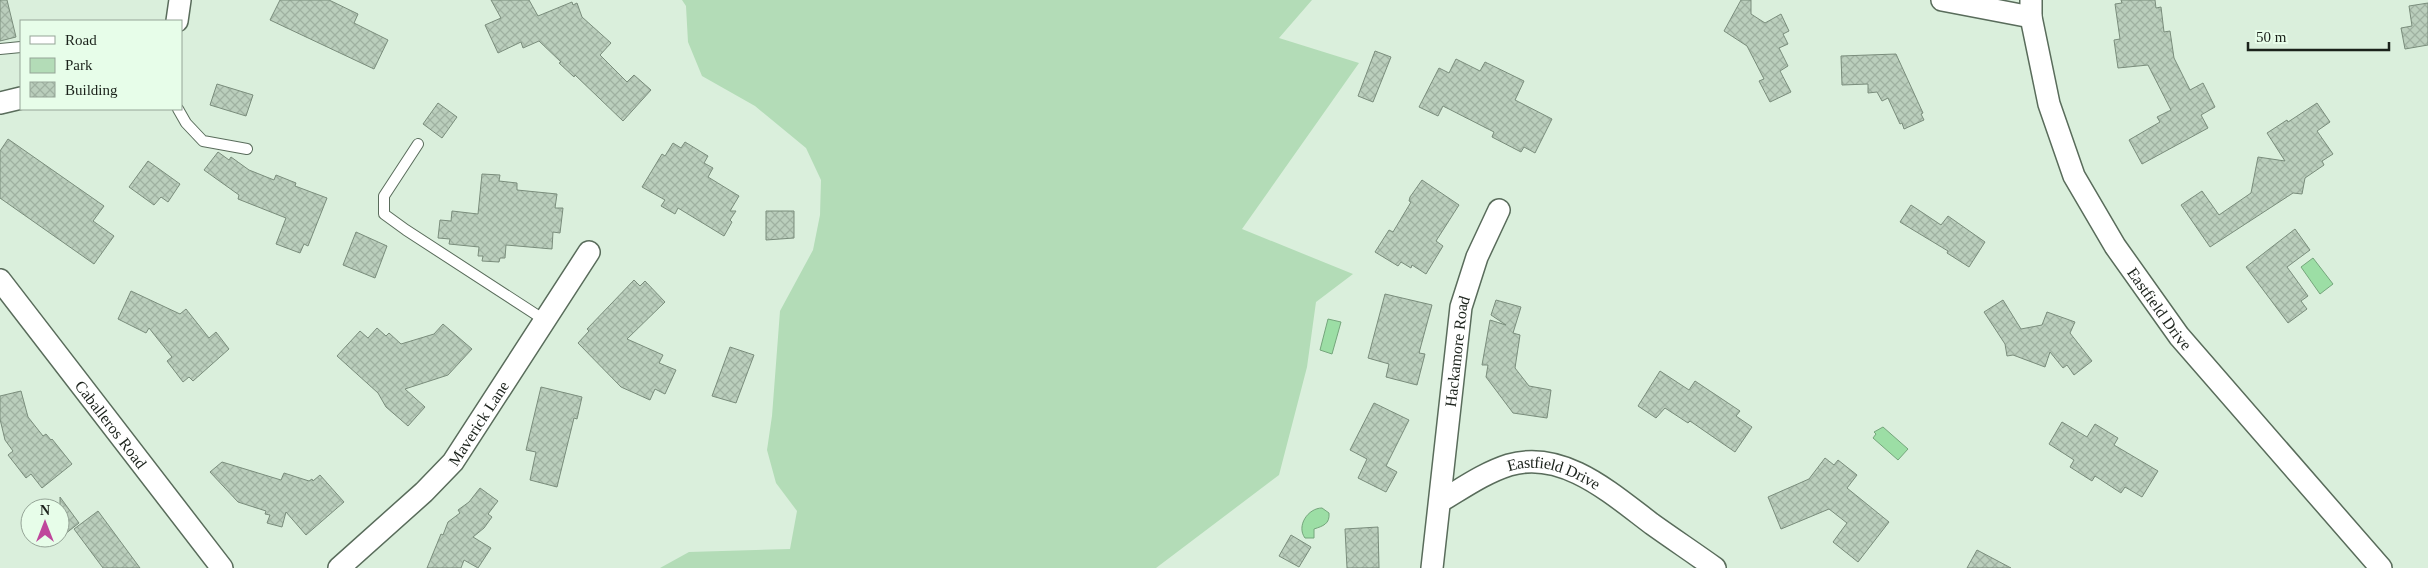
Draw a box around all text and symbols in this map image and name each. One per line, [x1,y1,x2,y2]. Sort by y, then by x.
legend [20,20,182,110]
scale bar [2248,20,2389,52]
text: 50 m [2256,29,2287,45]
text: Road [65,32,97,48]
text: Park [65,57,93,73]
text: Building [65,82,118,98]
street label: Eastfield Drive [2124,264,2195,353]
street label: Hackamore Road [1441,294,1473,408]
street label: Caballeros Road [72,377,150,471]
street label: Maverick Lane [445,378,512,469]
street label: Eastfield Drive [1505,453,1604,492]
north arrow [20,498,70,548]
text: N [40,503,50,518]

